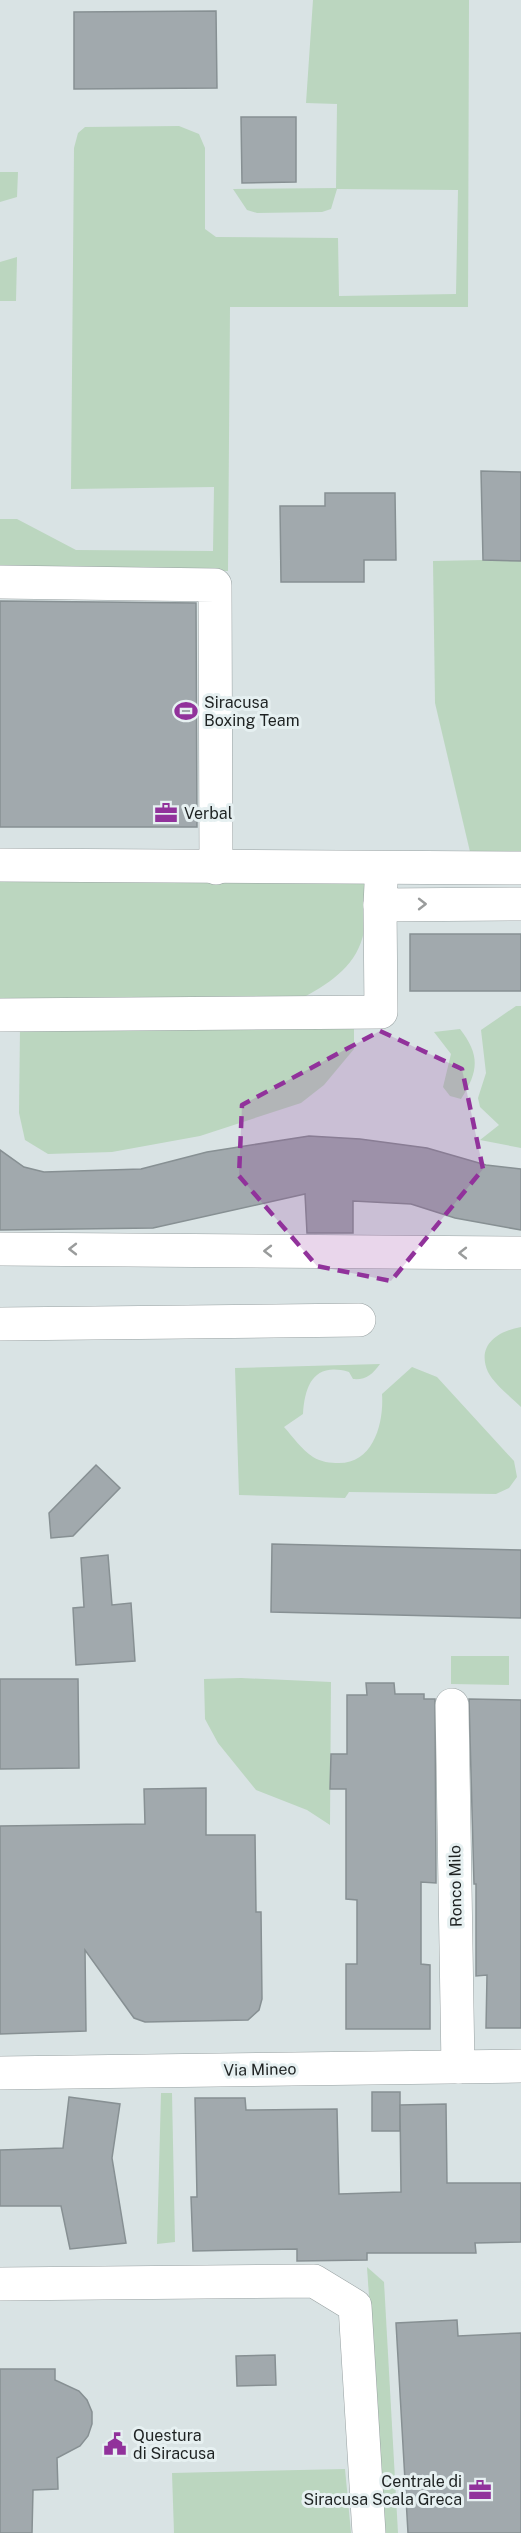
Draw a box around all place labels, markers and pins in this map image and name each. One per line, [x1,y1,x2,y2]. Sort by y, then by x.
place label: Siracusa Boxing Team [204,693,299,730]
sports icon: Siracusa Boxing Team [173,698,199,724]
office icon: Verbal [153,800,179,826]
place label: Verbal [184,804,233,823]
place label: Questura di Siracusa [133,2426,215,2463]
public building icon: Questura di Siracusa [102,2431,128,2457]
place label: Centrale di Siracusa Scala Greca [304,2472,462,2509]
office icon: Centrale di Siracusa Scala Greca [467,2477,493,2503]

